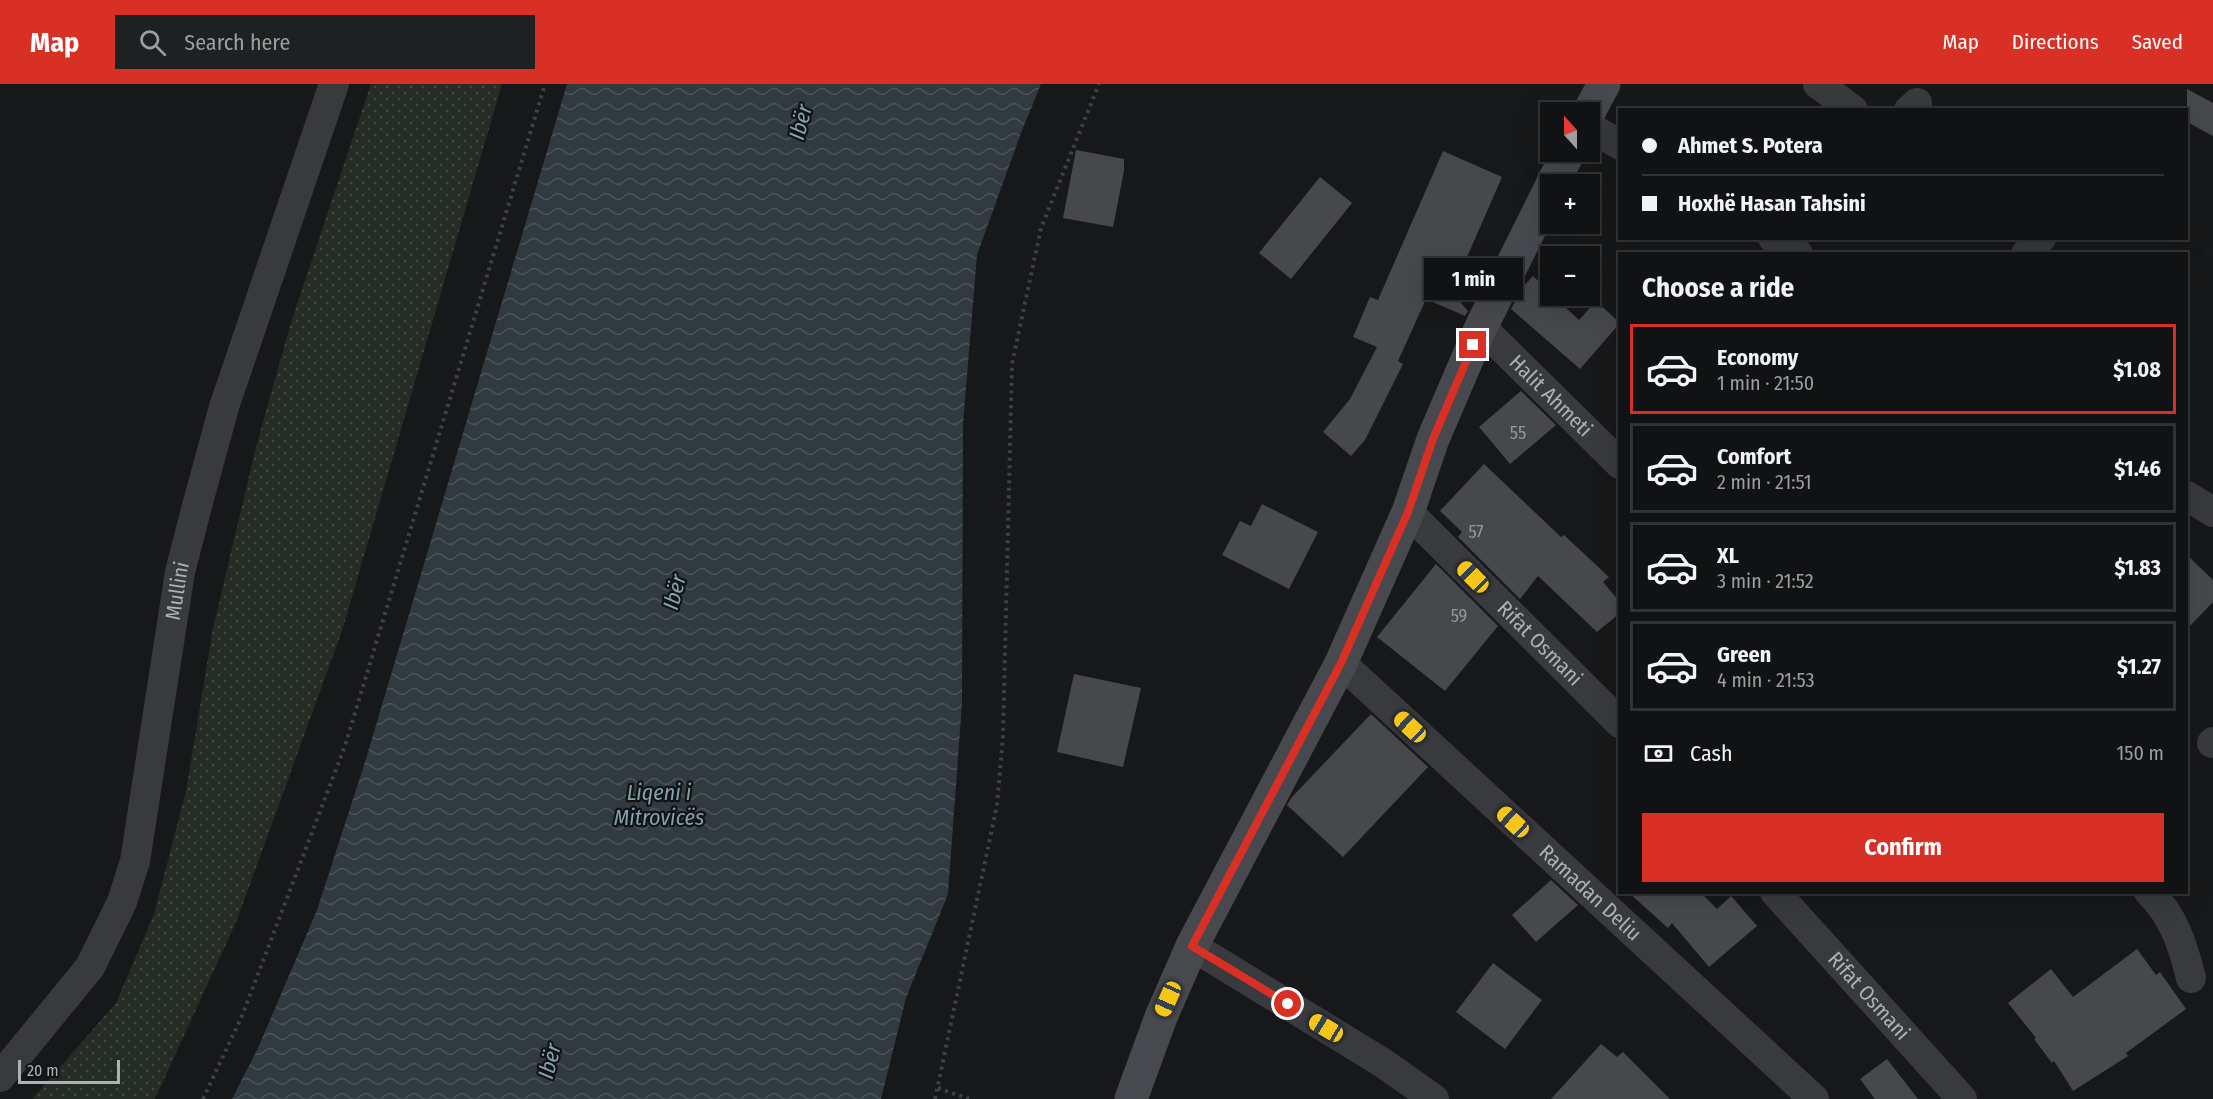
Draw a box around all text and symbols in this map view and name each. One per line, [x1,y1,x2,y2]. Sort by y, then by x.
search box [115,15,535,69]
text: Map [30,26,79,59]
icon: search [136,26,169,59]
text: Search here [184,29,290,56]
text: Map [1942,29,1979,55]
text: Directions [2012,29,2099,55]
text: Saved [2132,29,2183,55]
water label: Ibër [783,100,818,143]
north arrow [1540,102,1600,162]
map controls [1540,102,1600,306]
text: Ahmet S. Potera [1678,132,1823,159]
button: + [1540,174,1600,234]
text: Hoxhë Hasan Tahsini [1678,190,1866,217]
button: − [1540,246,1600,306]
callout: 1 min [1424,258,1522,300]
text: 1 min [1452,267,1495,291]
text: Choose a ride [1642,272,1794,304]
route end [1459,331,1486,358]
icon: car [1645,342,1699,396]
text: Economy [1717,344,1798,371]
street label: Halit Ahmeti [1504,349,1598,442]
text: $1.08 [2113,356,2161,383]
text: 1 min · 21:50 [1717,371,1814,395]
house number: 55 [1510,422,1526,444]
icon: car [1645,441,1699,495]
text: Comfort [1717,443,1791,470]
text: $1.46 [2114,455,2161,482]
text: 2 min · 21:51 [1717,470,1812,494]
house number: 57 [1468,521,1484,543]
icon: car [1645,540,1699,594]
text: XL [1717,542,1739,569]
text: $1.83 [2114,554,2161,581]
car [1454,558,1492,596]
street label: Mullini [160,559,195,622]
text: 3 min · 21:52 [1717,569,1814,593]
water label: Ibër [657,570,692,613]
street label: Rifat Osmani [1492,595,1588,691]
house number: 59 [1451,605,1467,627]
icon: car [1645,639,1699,693]
text: Green [1717,641,1771,668]
text: $1.27 [2117,653,2161,680]
text: 4 min · 21:53 [1717,668,1815,692]
car [1391,708,1429,746]
icon: cash [1642,737,1675,770]
text: Cash [1690,740,1733,767]
text: 150 m [2117,741,2164,765]
water label: Liqeni i Mitrovicës [614,779,704,831]
car [1494,803,1532,841]
button: Confirm [1642,813,2164,882]
street label: Ramadan Deliu [1534,839,1647,946]
street label: Rifat Osmani [1822,946,1915,1045]
car [1152,979,1184,1019]
route start [1274,990,1301,1017]
car [1306,1011,1346,1045]
water label: Ibër [532,1039,567,1082]
scale bar [18,1057,120,1084]
text: 20 m [27,1061,58,1080]

